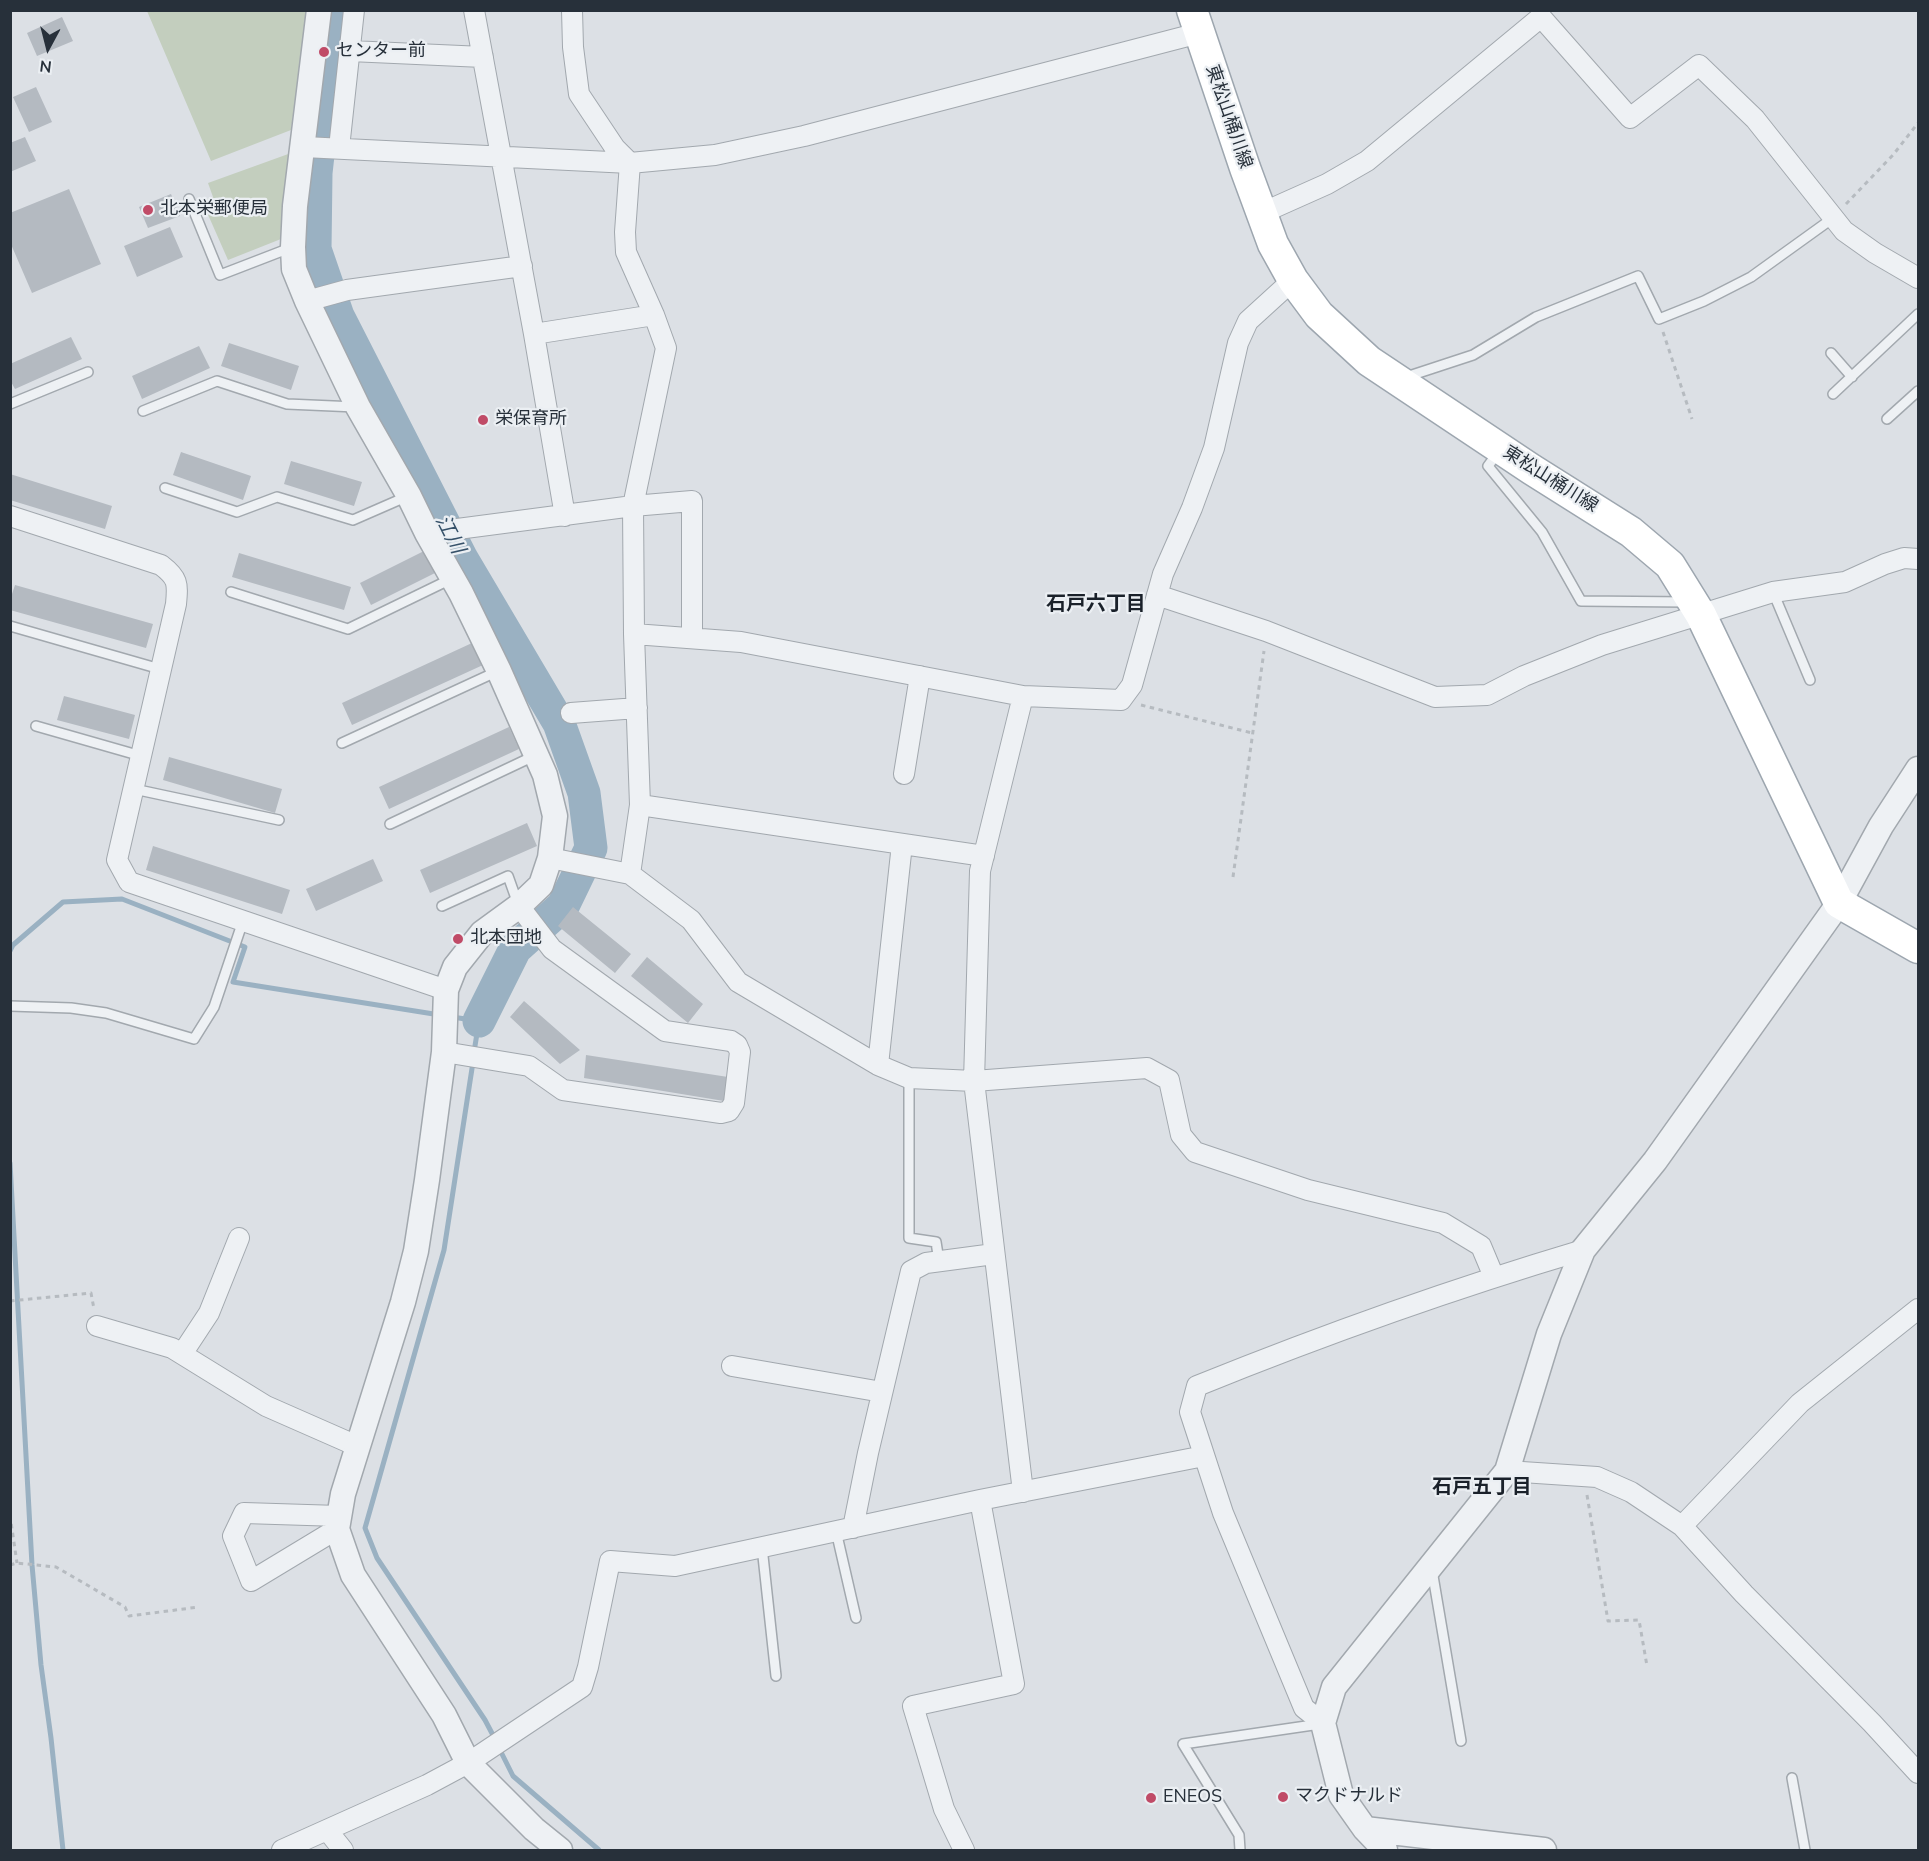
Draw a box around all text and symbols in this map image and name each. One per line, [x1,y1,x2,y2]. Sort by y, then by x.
north arrow [18,18,78,78]
place label: センター前 [336,41,426,63]
marker: センター前 [317,45,331,59]
text: N [39,54,53,78]
street label: 東松山桶川線 [1200,62,1256,172]
place label: 北本栄郵便局 [160,199,268,221]
marker: 北本栄郵便局 [141,203,155,217]
place label: 栄保育所 [495,409,567,431]
marker: 栄保育所 [476,413,490,427]
street label: 東松山桶川線 [1498,442,1602,518]
water label: 江川 [429,512,469,558]
district label: 石戸六丁目 [1046,593,1146,617]
place label: 北本団地 [470,928,542,950]
marker: 北本団地 [451,932,465,946]
district label: 石戸五丁目 [1432,1476,1532,1500]
place label: マクドナルド [1295,1786,1403,1808]
place label: ENEOS [1163,1787,1222,1809]
marker: マクドナルド [1276,1790,1290,1804]
marker: ENEOS [1144,1791,1158,1805]

